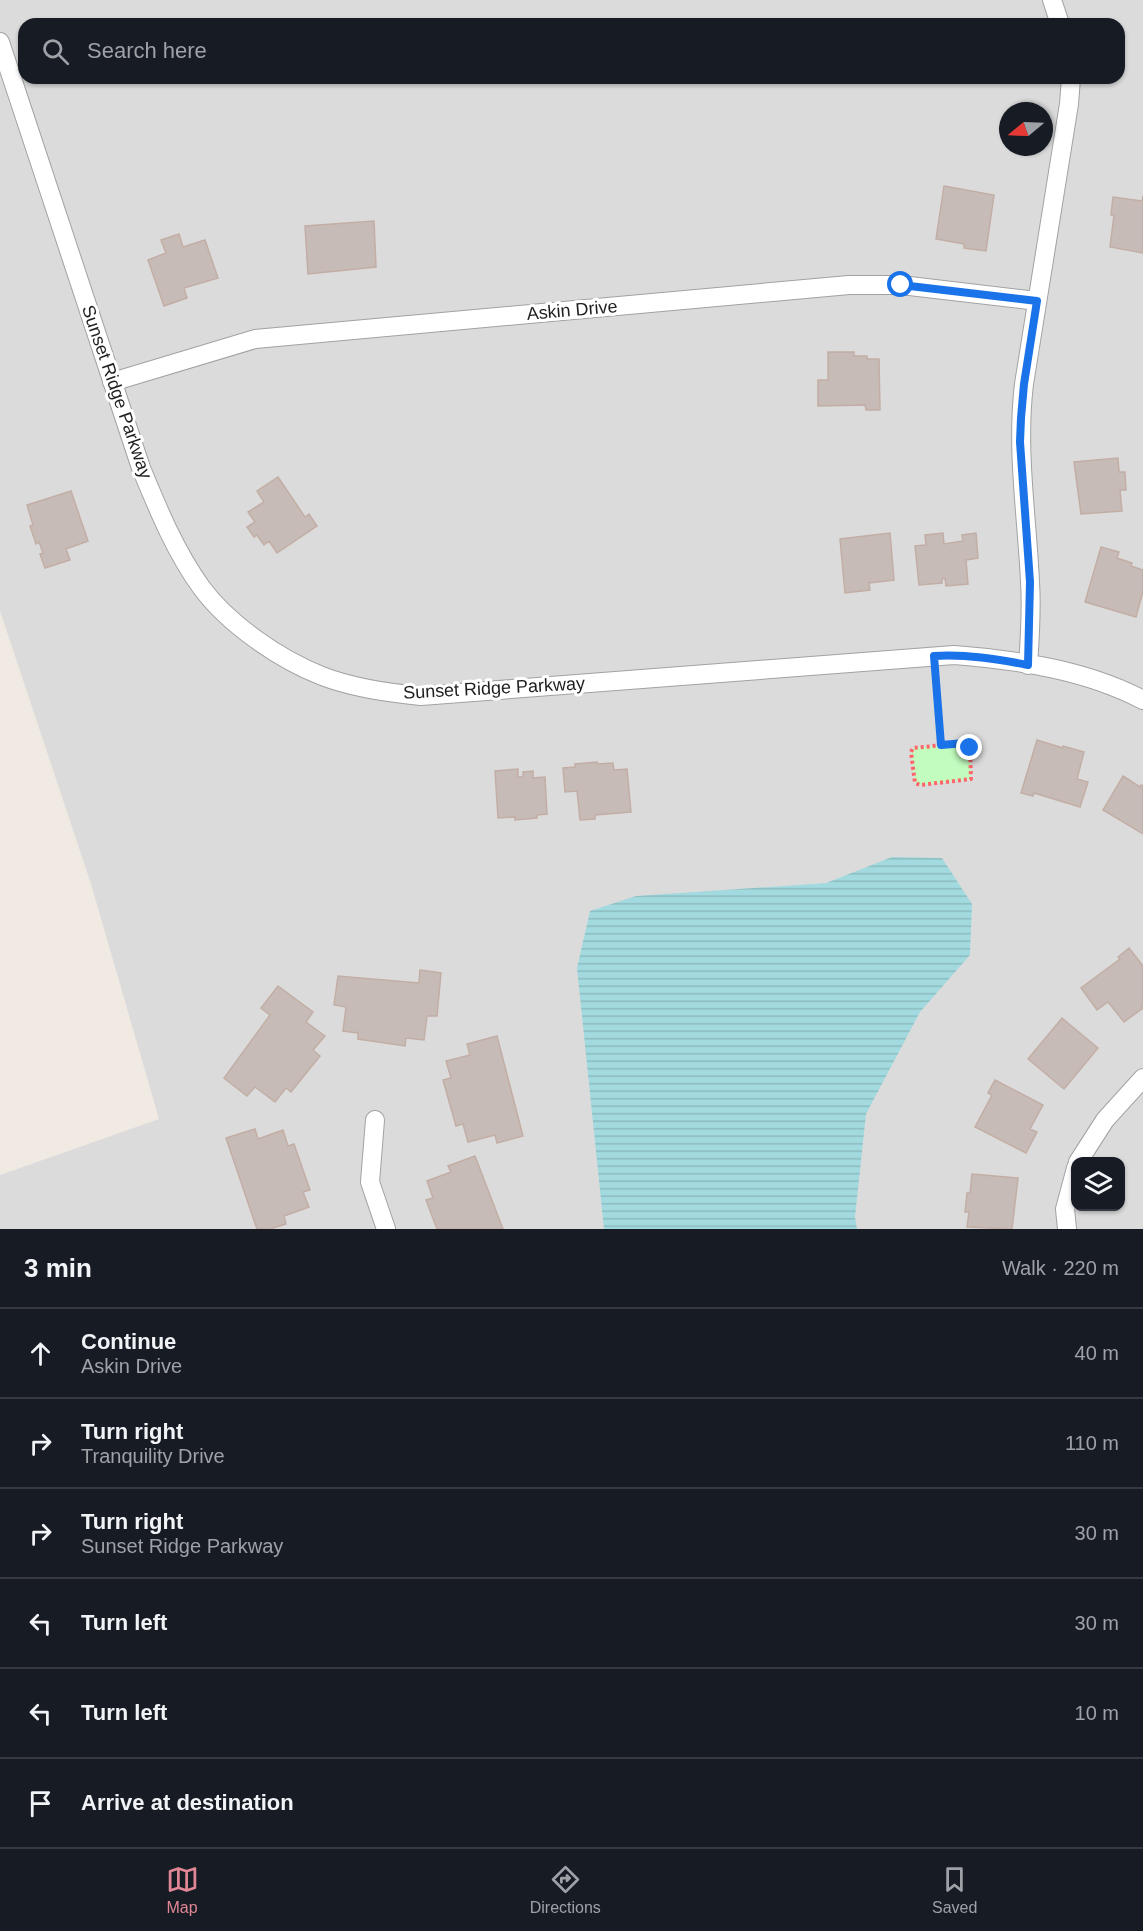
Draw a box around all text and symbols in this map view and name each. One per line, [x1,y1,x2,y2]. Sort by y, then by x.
search box [18,18,1125,84]
icon: search [39,35,72,68]
text: Search here [87,38,207,63]
north arrow [999,102,1053,156]
route start [887,271,913,297]
street label: Askin Drive [526,296,618,324]
street label: Sunset Ridge Parkway [78,303,156,481]
street label: Sunset Ridge Parkway [403,673,585,703]
route end [956,734,982,760]
map controls [1071,1157,1125,1211]
button: layers [1071,1157,1125,1211]
text: 3 min [24,1253,92,1283]
text: Walk · 220 m [1002,1257,1119,1279]
text: Continue [81,1329,176,1354]
icon: ahead [24,1337,57,1370]
text: 40 m [1075,1342,1119,1364]
text: Askin Drive [81,1355,182,1377]
text: Turn right [81,1419,183,1444]
icon: right [24,1427,57,1460]
text: 110 m [1065,1432,1119,1454]
text: Tranquility Drive [81,1445,225,1467]
text: Turn right [81,1509,183,1534]
icon: right [24,1517,57,1550]
text: 30 m [1075,1522,1119,1544]
text: Sunset Ridge Parkway [81,1535,283,1557]
icon: left [24,1607,57,1640]
text: Turn left [81,1610,167,1635]
text: 30 m [1075,1612,1119,1634]
icon: left [24,1697,57,1730]
text: Turn left [81,1700,167,1725]
text: 10 m [1075,1702,1119,1724]
icon: arrive [24,1787,57,1820]
text: Arrive at destination [81,1790,294,1815]
tab: Map [166,1863,199,1917]
tab: Directions [530,1863,601,1917]
tab: Saved [932,1863,977,1917]

